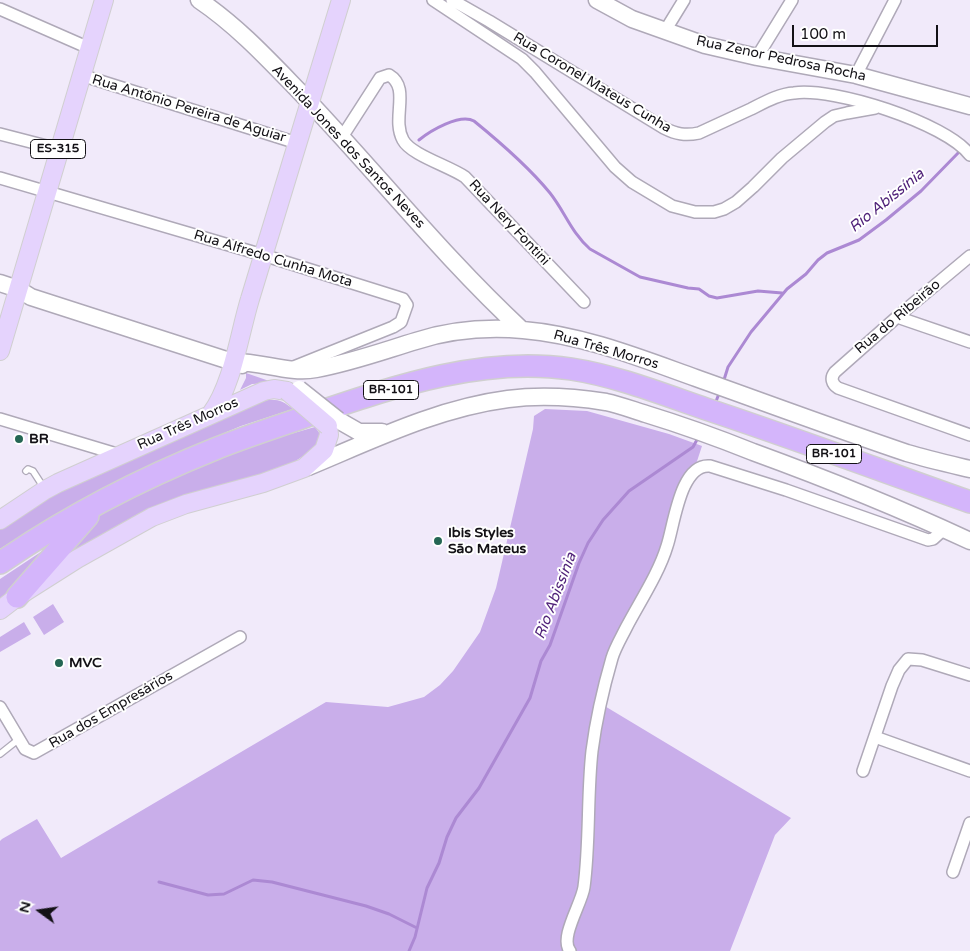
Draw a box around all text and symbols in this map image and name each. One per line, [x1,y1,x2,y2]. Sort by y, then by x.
scale bar [795,15,941,47]
text: 100 m [800,25,846,43]
street label: Rua Coronel Mateus Cunha [510,29,674,137]
street label: Rua Zenor Pedrosa Rocha [695,33,867,85]
street label: Avenida Jones dos Santos Neves [268,62,428,232]
street label: Rua Antônio Pereira de Aguiar [90,71,288,147]
road number: ES-315 [30,140,86,158]
water label: Rio Abissínia [846,165,928,237]
street label: Rua Nery Fontini [465,177,553,269]
street label: Rua Alfredo Cunha Mota [192,227,354,291]
street label: Rua do Ribeirão [852,276,944,358]
street label: Rua Três Morros [551,327,661,373]
road number: BR-101 [364,380,418,400]
street label: Rua Três Morros [135,394,241,454]
place label: BR [29,431,49,447]
marker: BR [13,433,25,445]
road number: BR-101 [806,444,862,464]
place label: Ibis Styles São Mateus [448,525,526,558]
marker: Ibis Styles São Mateus [432,535,444,547]
water label: Rio Abissínia [531,550,581,642]
place label: MVC [69,655,102,671]
marker: MVC [53,657,65,669]
street label: Rua dos Empresários [46,668,176,752]
north arrow [15,886,65,936]
text: N [15,900,35,915]

